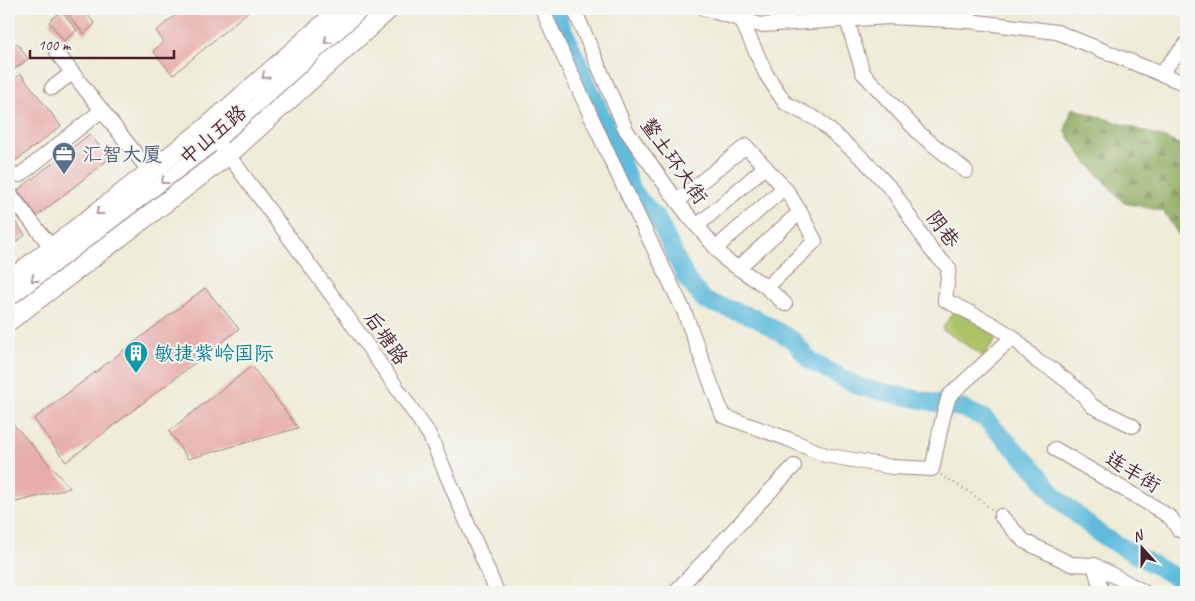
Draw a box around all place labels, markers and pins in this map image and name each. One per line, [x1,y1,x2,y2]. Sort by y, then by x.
office icon: 汇智大厦 [51,141,77,175]
place label: 汇智大厦 [82,142,162,167]
building icon: 敏捷紫岭国际 [123,340,149,374]
place label: 敏捷紫岭国际 [154,341,274,366]

